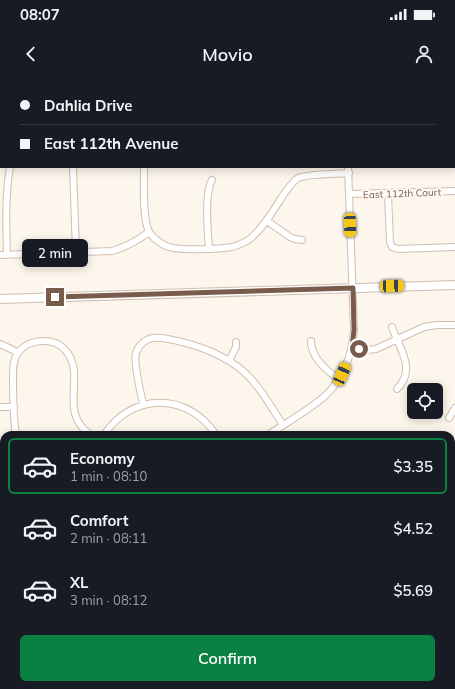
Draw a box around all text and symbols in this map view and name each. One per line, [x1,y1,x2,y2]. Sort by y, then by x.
text: 08:07 [20,5,60,24]
icon: back [20,43,42,65]
text: Movio [202,43,253,66]
icon: person [413,43,435,65]
text: Dahlia Drive [44,96,133,115]
text: East 112th Avenue [44,134,179,153]
street label: East 112th Court [363,186,442,201]
car [344,213,356,237]
callout: 2 min [22,239,88,267]
text: 2 min [38,245,72,261]
car [380,280,404,292]
route end [46,288,64,306]
route start [350,340,368,358]
car [332,361,352,387]
map controls [407,383,443,419]
button: locate [407,383,443,419]
icon: car [22,448,58,484]
text: Economy [70,449,135,468]
text: $3.35 [393,457,433,476]
text: 1 min · 08:10 [70,468,147,484]
icon: car [22,510,58,546]
text: Comfort [70,511,128,530]
text: $4.52 [393,519,433,538]
text: 2 min · 08:11 [70,530,147,546]
icon: car [22,572,58,608]
text: XL [70,573,88,592]
text: $5.69 [393,581,433,600]
text: 3 min · 08:12 [70,592,147,608]
button: Confirm [20,635,435,681]

